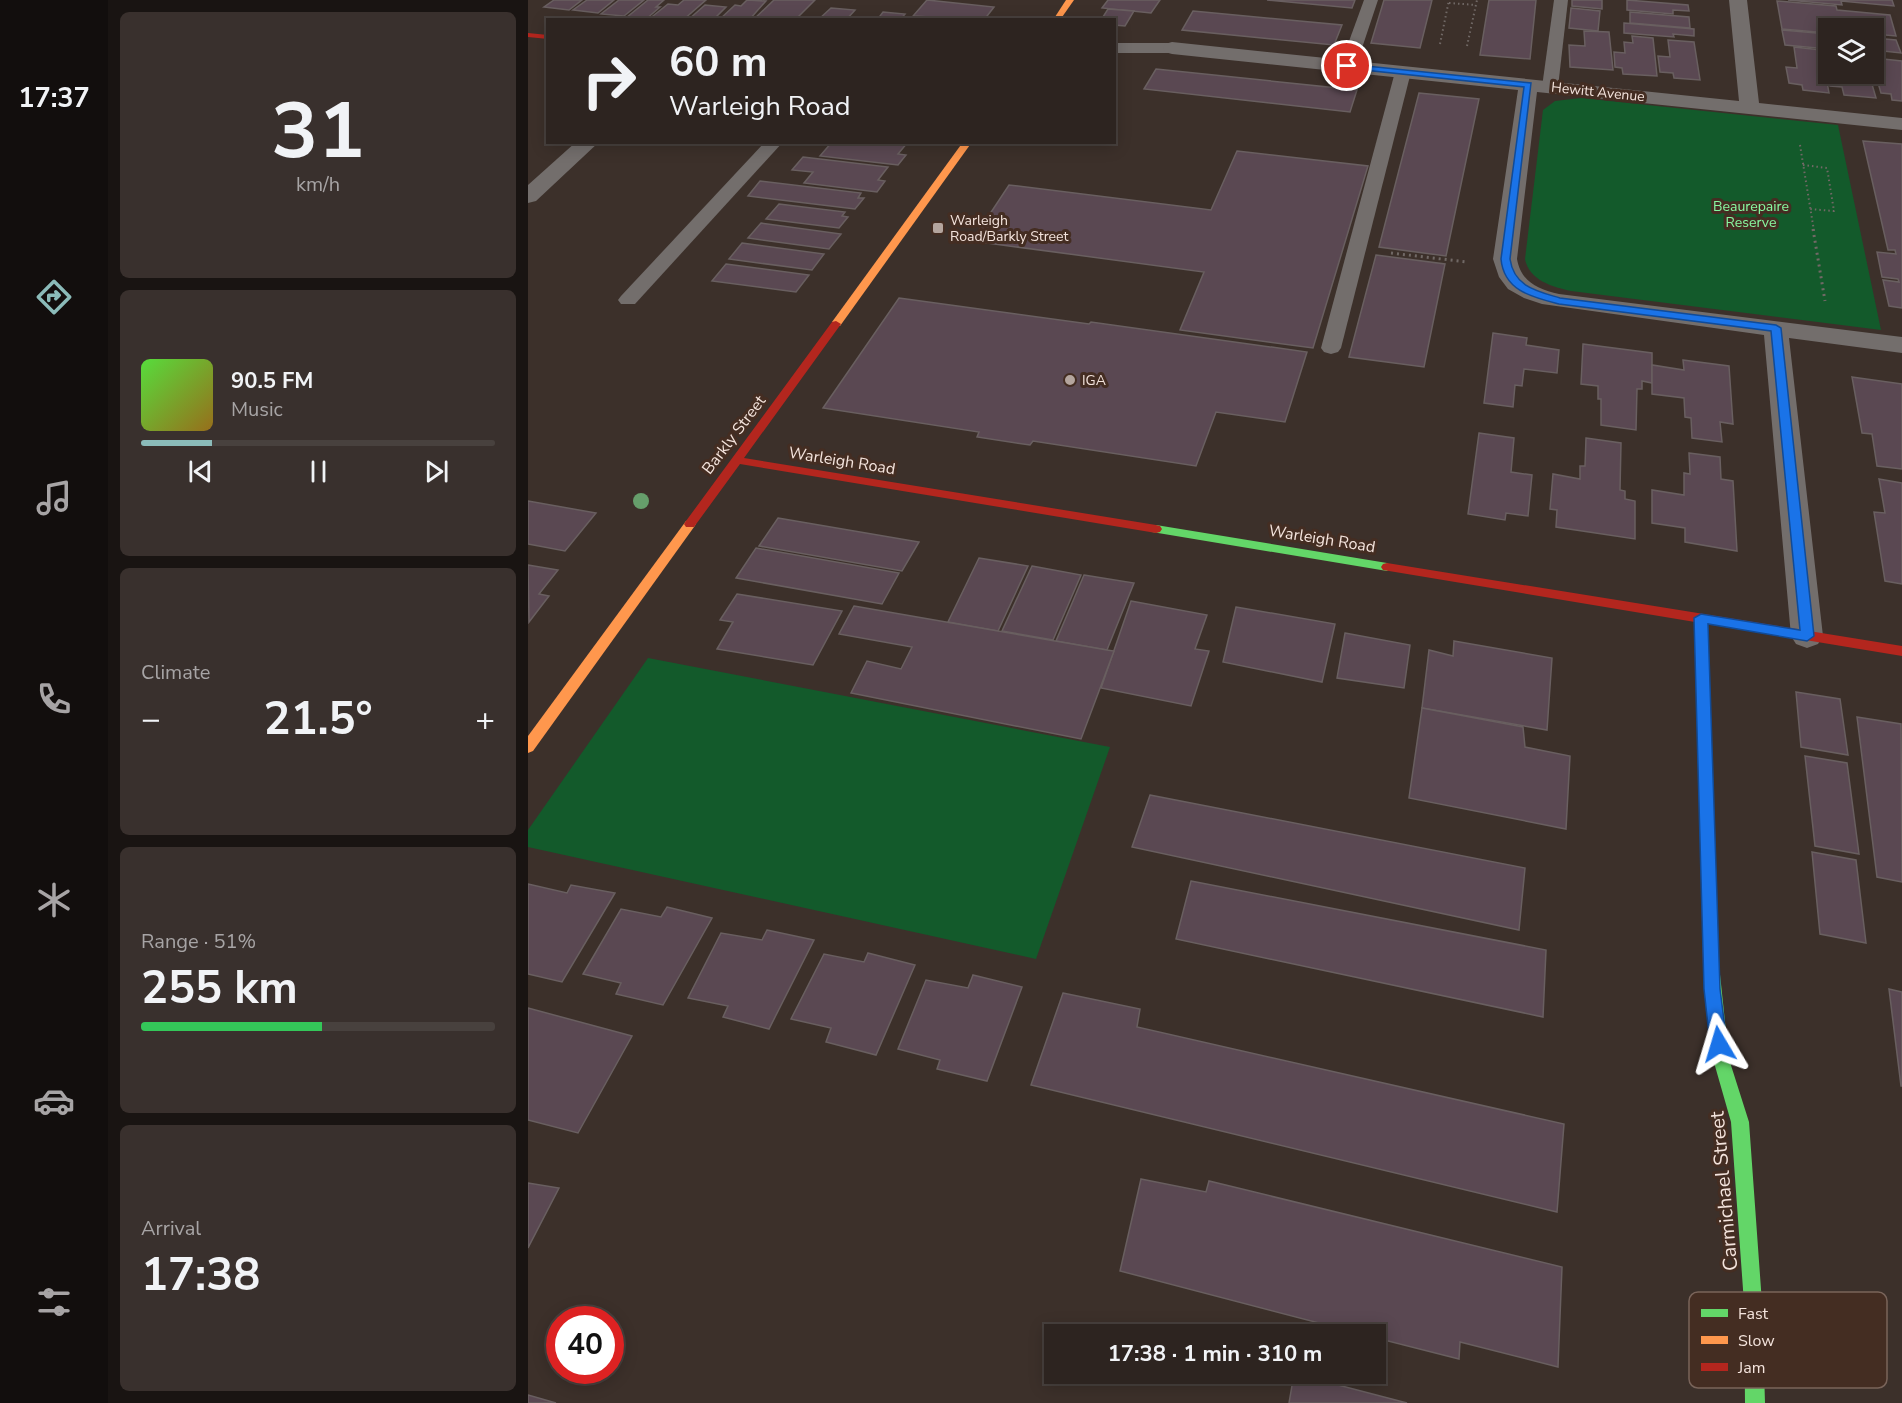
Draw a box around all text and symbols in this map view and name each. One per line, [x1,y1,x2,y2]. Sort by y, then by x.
map controls [1818,18,1884,84]
button: layers [1818,18,1884,84]
text: 60 m [669,34,768,91]
pin [1321,40,1372,91]
icon: right [570,42,648,120]
icon: arrive [1330,49,1363,82]
text: 31 [271,78,365,185]
street label: Hewitt Avenue [1550,78,1646,106]
text: 17:37 [18,80,90,117]
text: Warleigh Road [669,88,851,125]
text: km/h [296,171,340,198]
park label: Beaurepaire Reserve [1713,197,1789,232]
place label: Warleigh Road/Barkly Street [950,211,1069,246]
marker: Warleigh Road/Barkly Street [931,221,945,235]
icon: directions [33,276,75,318]
text: 90.5 FM [231,366,313,396]
place label: IGA [1082,371,1106,390]
marker: IGA [1063,373,1077,387]
street label: Barkly Street [697,391,771,479]
text: Music [231,396,283,423]
street label: Warleigh Road [787,442,897,480]
icon: previous [184,455,217,488]
icon: pause [302,455,335,488]
icon: next [420,455,453,488]
icon: music [33,477,75,519]
street label: Warleigh Road [1267,520,1377,558]
text: Climate [141,659,210,686]
icon: phone [33,678,75,720]
text: 21.5° [263,689,373,750]
text: − [141,697,161,742]
text: + [475,697,495,742]
icon: climate [33,879,75,921]
text: Range · 51% [141,928,256,955]
text: 255 km [141,958,298,1019]
position arrow [1687,1012,1751,1076]
icon: car [33,1080,75,1122]
street label: Carmichael Street [1703,1109,1744,1272]
text: Arrival [141,1215,201,1242]
text: 17:38 [141,1245,260,1306]
icon: filters [33,1281,75,1323]
legend [1689,1292,1887,1388]
text: Fast [1738,1303,1769,1325]
speed limit sign: 40 [546,1306,624,1384]
text: Slow [1738,1330,1775,1352]
text: 17:38 · 1 min · 310 m [1108,1339,1322,1369]
text: Jam [1737,1357,1765,1379]

